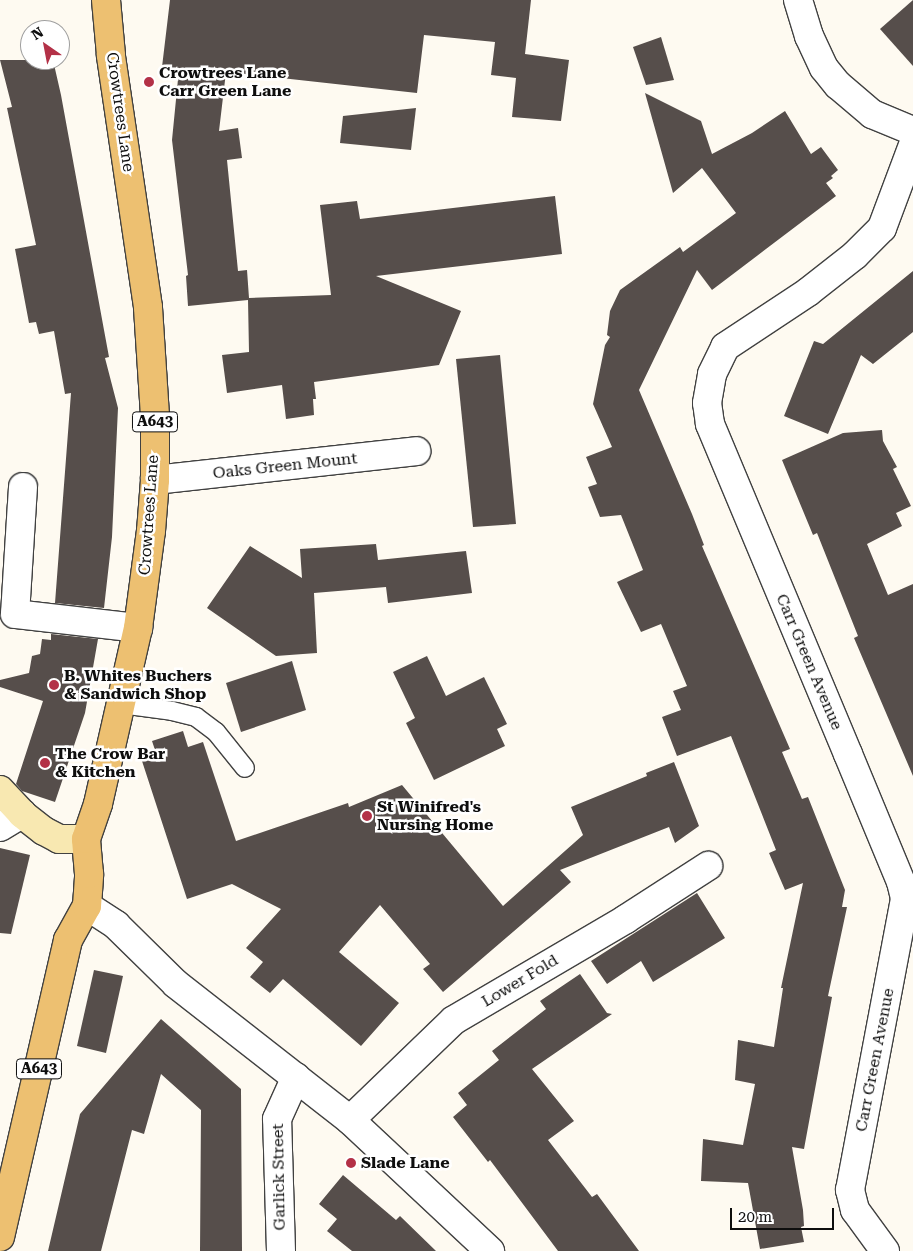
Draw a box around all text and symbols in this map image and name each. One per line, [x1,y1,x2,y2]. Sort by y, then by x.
north arrow [20,20,70,70]
text: N [28,24,46,43]
street label: Crowtrees Lane [102,51,138,173]
place label: Crowtrees Lane Carr Green Lane [159,63,291,101]
marker: Crowtrees Lane Carr Green Lane [143,76,155,88]
road number: A643 [131,410,179,434]
street label: Oaks Green Mount [212,449,358,483]
street label: Crowtrees Lane [135,454,163,576]
street label: Carr Green Avenue [772,591,846,733]
place label: B. Whites Buchers & Sandwich Shop [64,666,212,704]
marker: B. Whites Buchers & Sandwich Shop [48,679,60,691]
place label: The Crow Bar & Kitchen [55,744,165,782]
marker: The Crow Bar & Kitchen [39,757,51,769]
place label: St Winifred's Nursing Home [377,797,493,835]
marker: St Winifred's Nursing Home [361,810,373,822]
street label: Lower Fold [478,951,562,1011]
street label: Carr Green Avenue [852,987,898,1133]
road number: A643 [15,1056,63,1082]
street label: Garlick Street [268,1123,290,1231]
place label: Slade Lane [361,1153,450,1173]
marker: Slade Lane [345,1157,357,1169]
scale bar [733,1198,837,1230]
text: 20 m [738,1208,772,1226]

